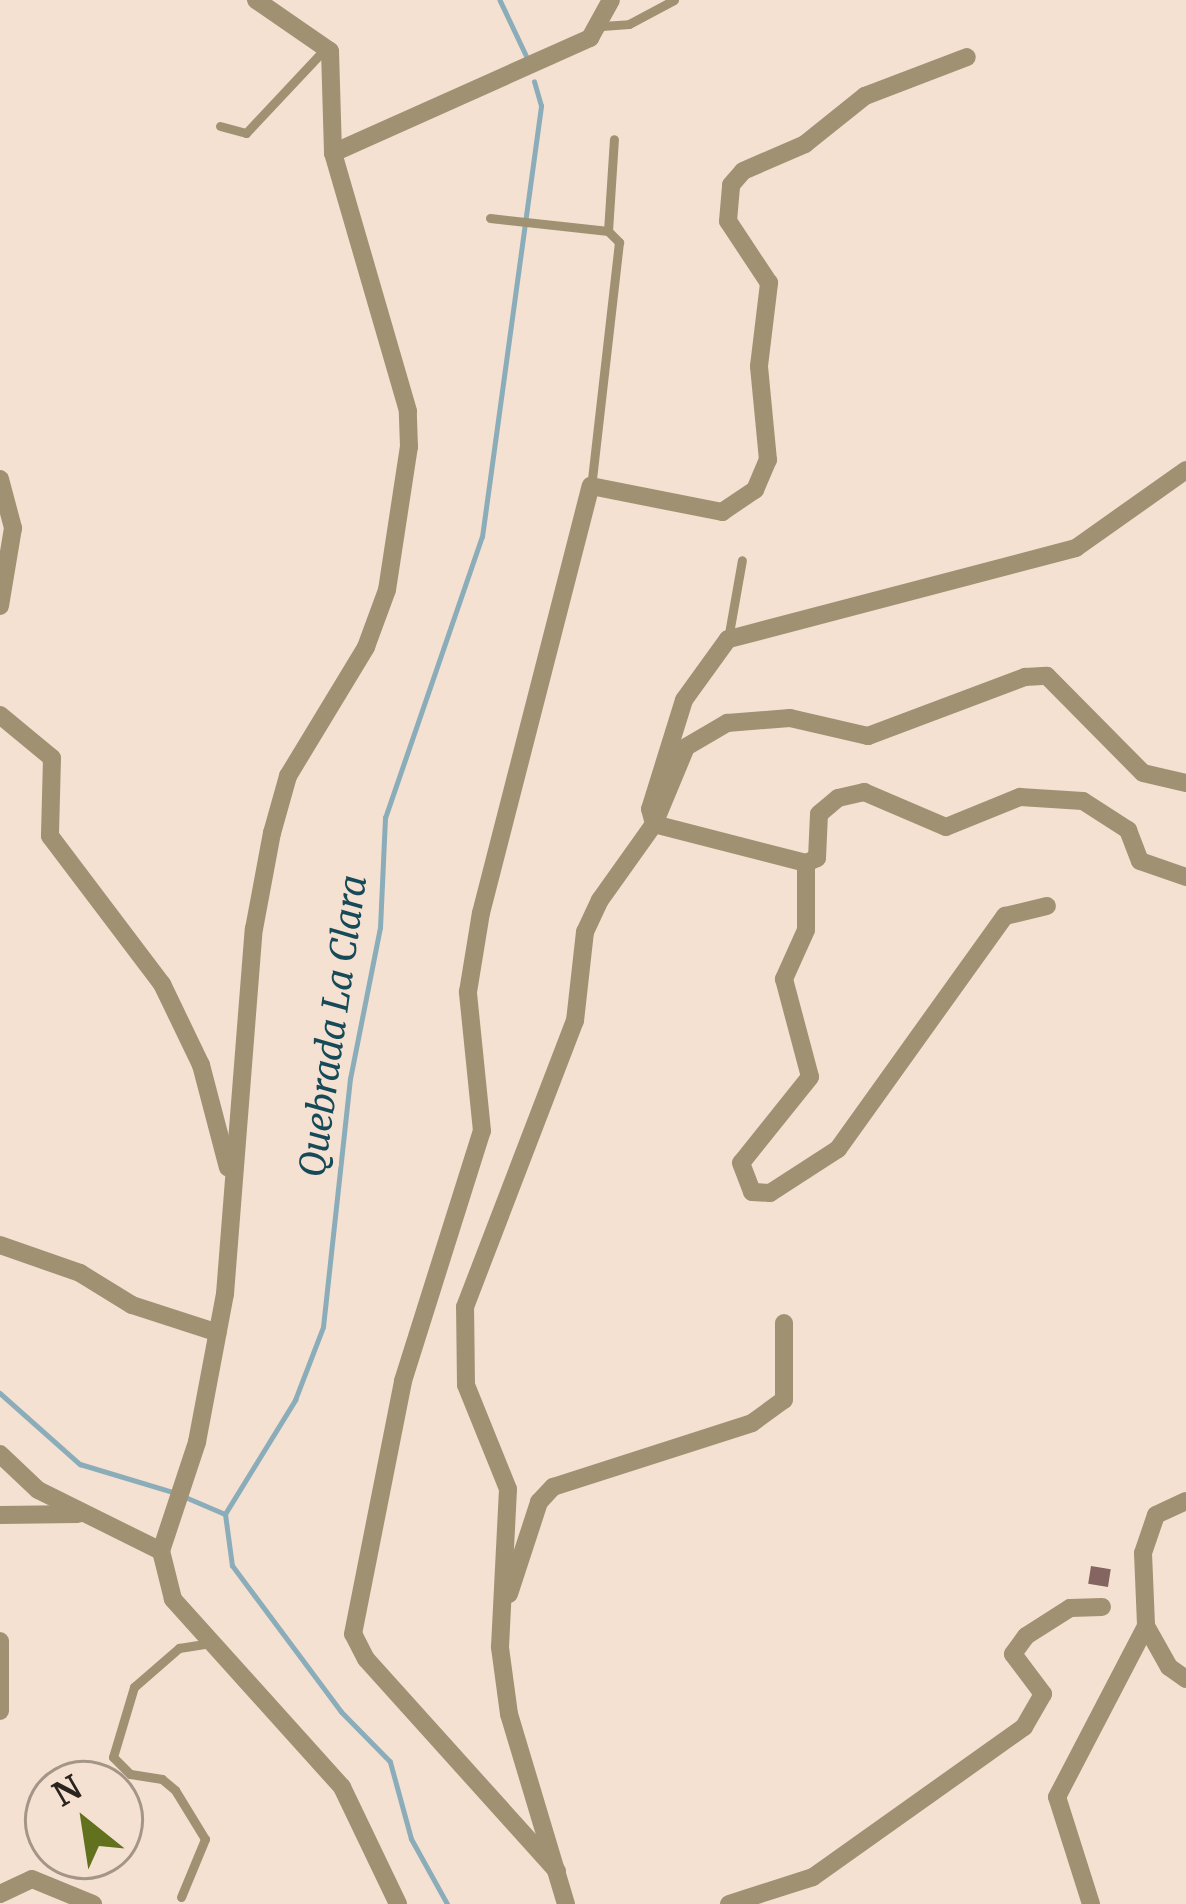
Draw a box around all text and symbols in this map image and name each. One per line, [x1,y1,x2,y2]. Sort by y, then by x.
water label: Quebrada La Clara [290,872,376,1180]
north arrow [24,1760,144,1880]
text: N [46,1767,89,1815]

